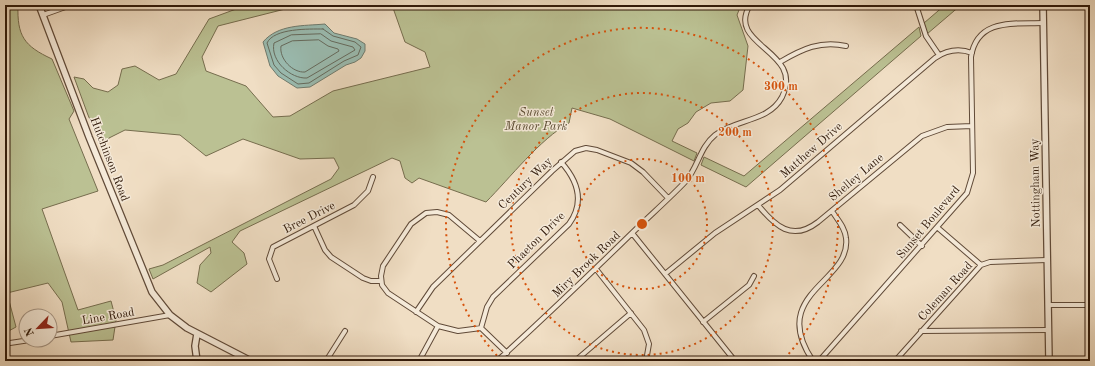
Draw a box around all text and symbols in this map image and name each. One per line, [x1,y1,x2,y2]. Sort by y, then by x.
text: 300 m [764,81,798,93]
park label: Sunset Manor Park [504,107,568,133]
street label: Hutchinson Road [87,116,131,203]
street label: Matthew Drive [778,120,845,181]
text: 200 m [718,127,752,139]
street label: Nottingham Way [1029,138,1043,228]
street label: Shelley Lane [827,151,887,204]
street label: Century Way [497,155,555,212]
text: 100 m [671,173,705,185]
street label: Sunset Boulevard [895,184,963,261]
street label: Bree Drive [282,200,338,236]
street label: Phaeton Drive [506,210,568,271]
centre of rings [635,217,649,231]
street label: Miry Brook Road [550,229,623,300]
street label: Coleman Road [916,260,975,323]
street label: Line Road [81,306,136,328]
north arrow [18,308,58,348]
text: N [23,325,37,338]

